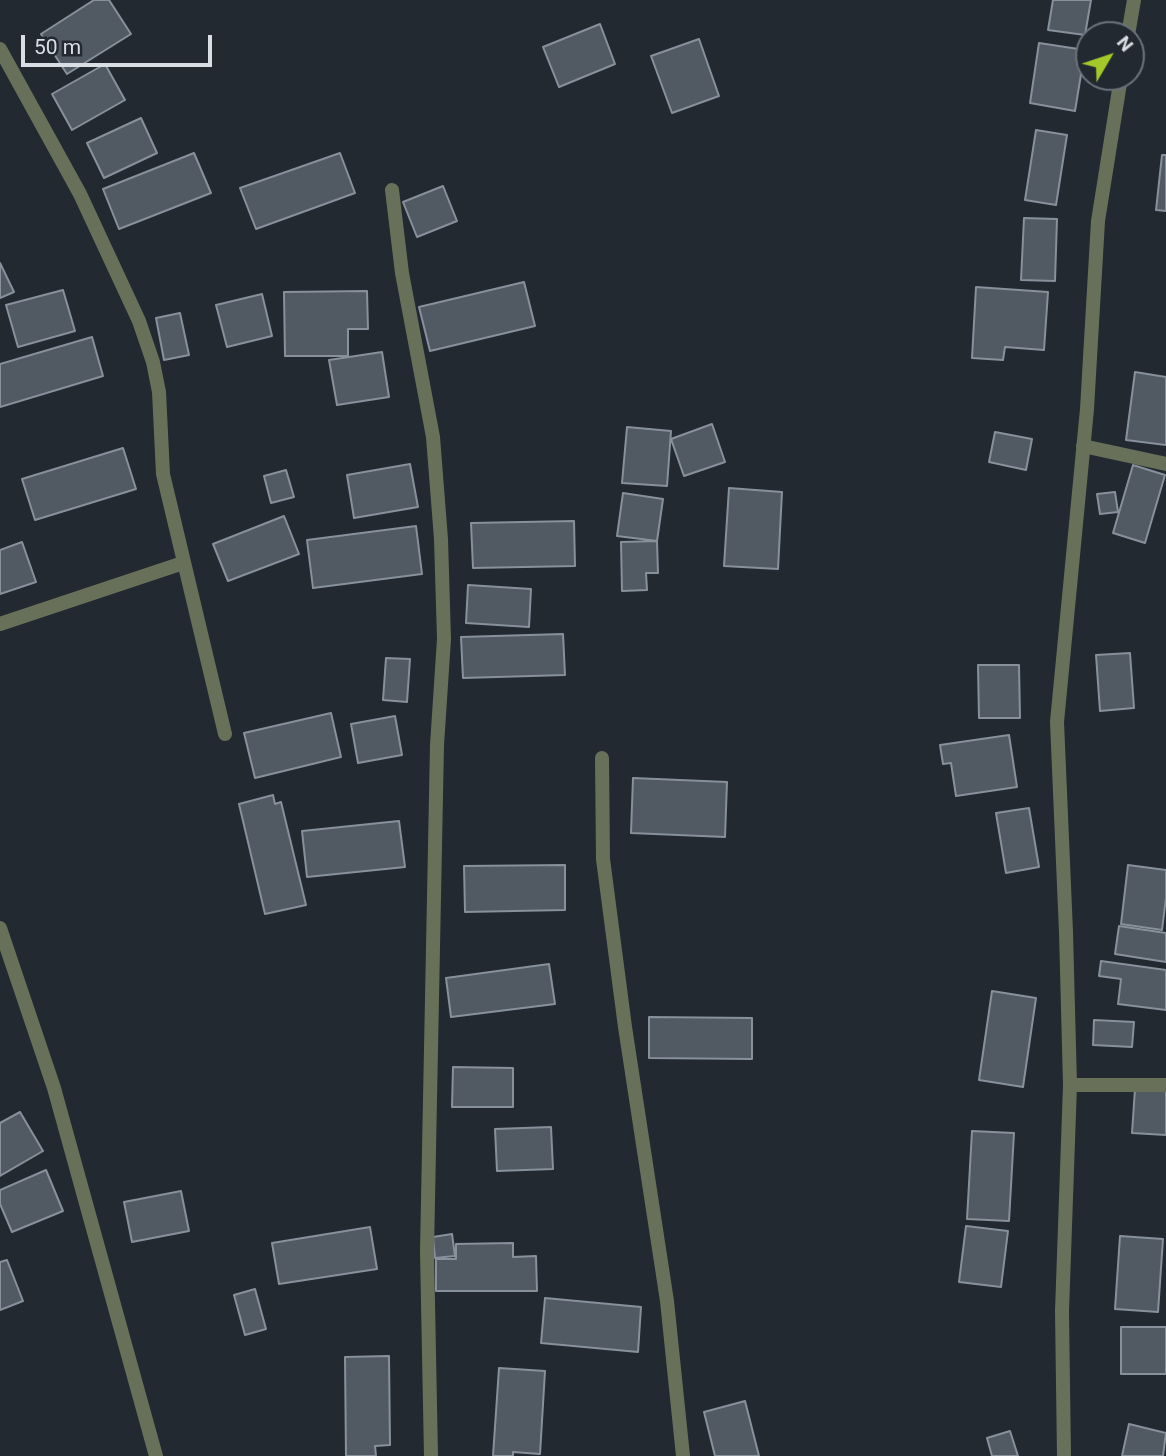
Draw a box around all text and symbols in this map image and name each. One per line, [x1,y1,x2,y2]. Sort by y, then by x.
scale bar [24,21,215,65]
north arrow [1075,21,1145,91]
text: N [1112,31,1138,56]
text: 50 m [34,35,81,59]

